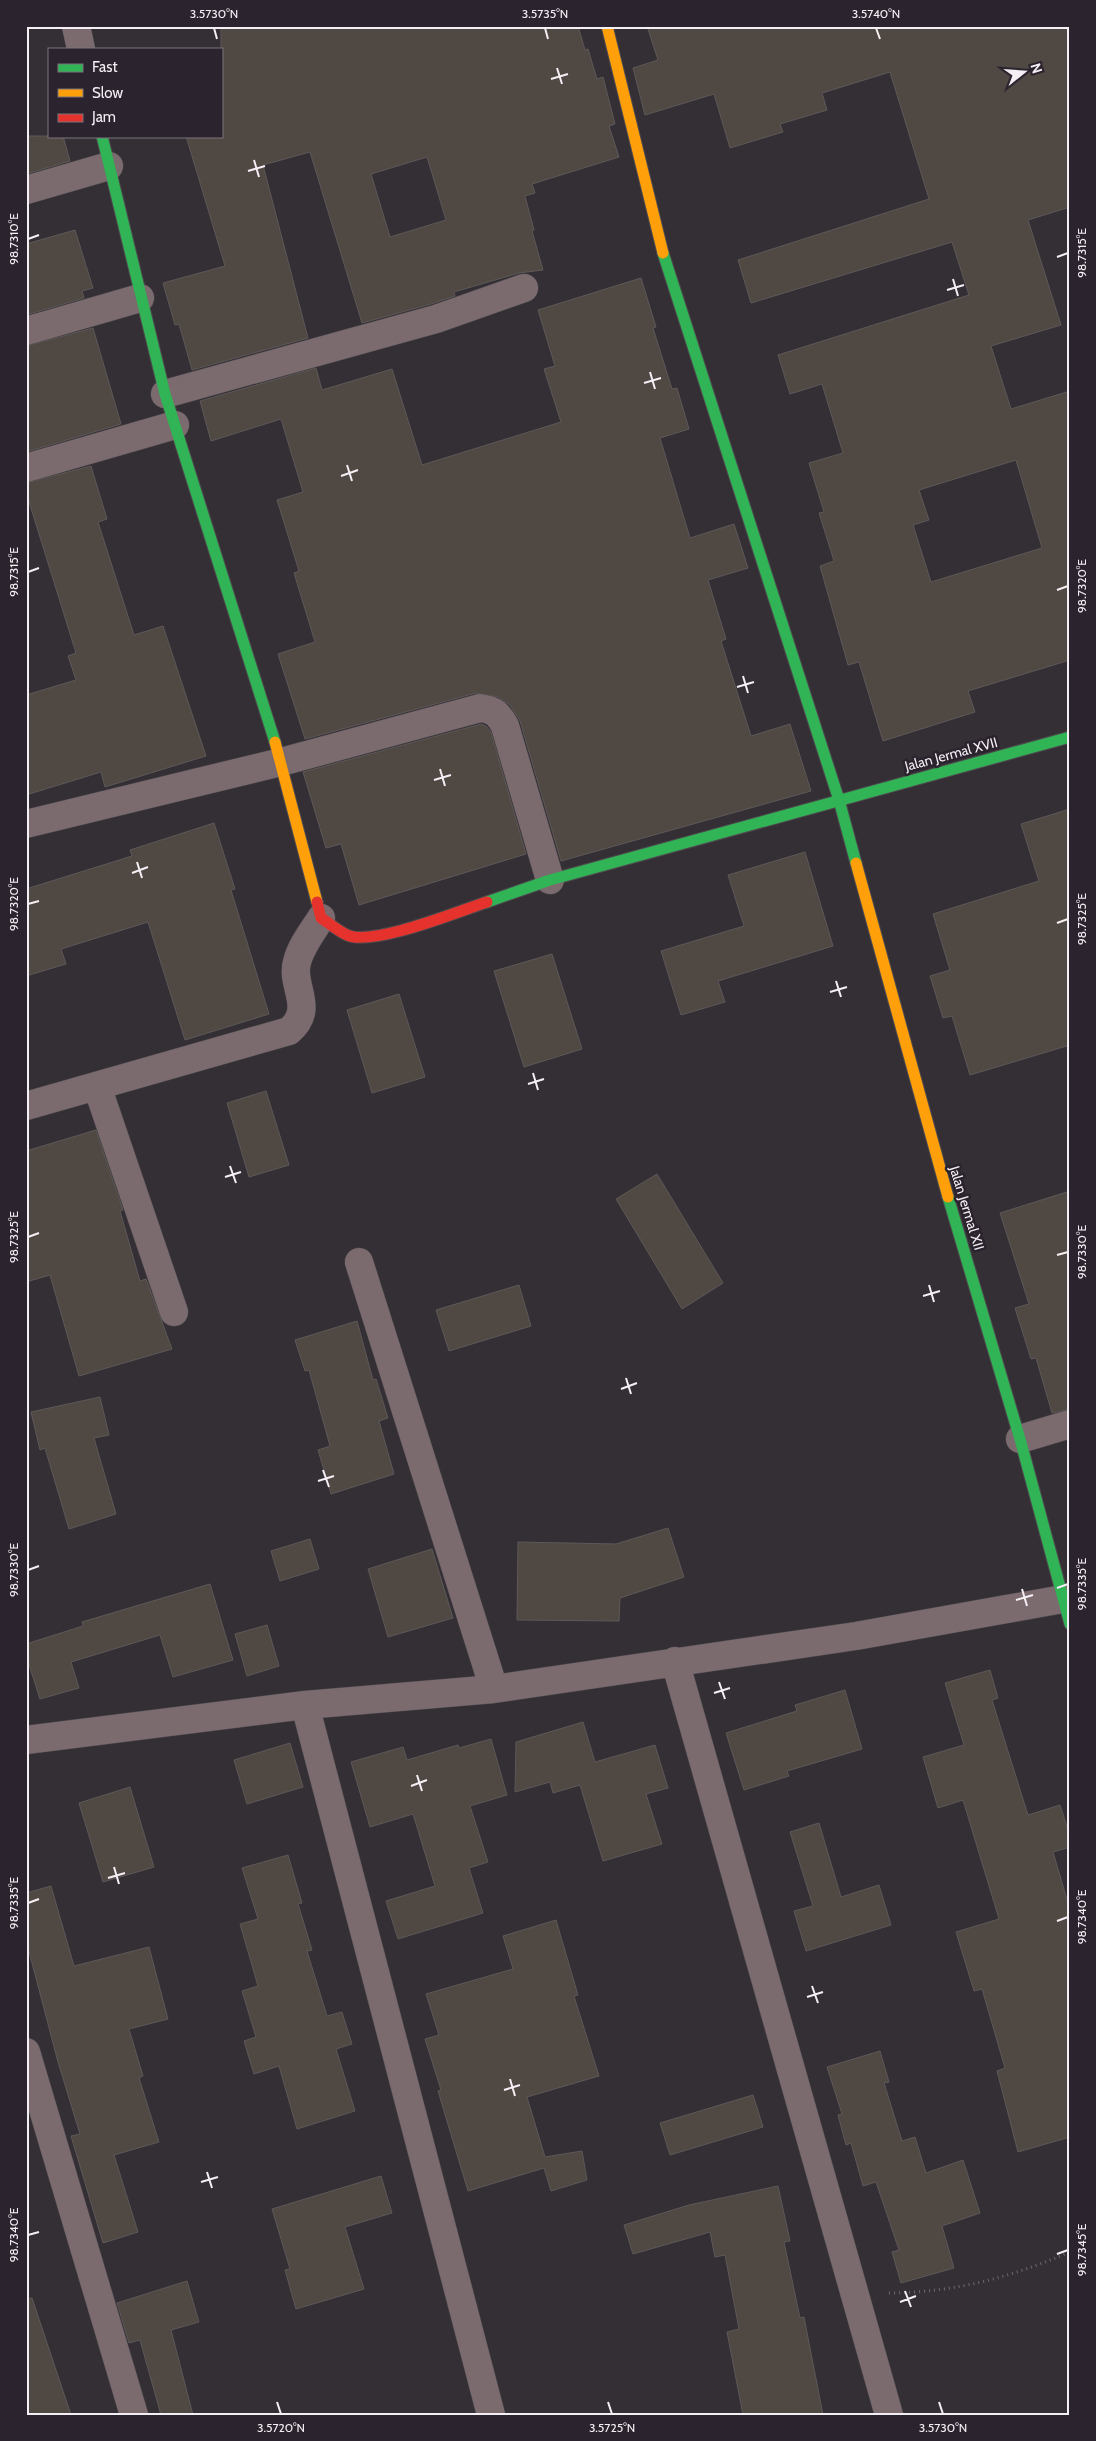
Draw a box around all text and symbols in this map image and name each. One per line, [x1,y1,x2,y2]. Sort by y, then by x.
text: 3.5730°N [190,6,238,21]
text: 3.5735°N [522,6,568,21]
text: 3.5740°N [852,6,900,21]
legend [48,48,222,138]
north arrow [998,48,1048,98]
text: Fast [92,58,117,76]
text: N [1026,61,1046,76]
text: Slow [92,84,123,102]
text: Jam [91,108,116,126]
text: 98.7310°E [6,213,21,265]
text: 98.7315°E [1074,228,1089,278]
text: 98.7315°E [6,547,21,597]
text: 98.7320°E [1074,559,1089,613]
street label: Jalan Jermal XVII [902,733,999,775]
text: 98.7320°E [6,877,21,931]
text: 98.7325°E [1074,893,1089,945]
street label: Jalan Jermal XII [945,1163,988,1252]
text: 98.7325°E [6,1211,21,1263]
text: 98.7330°E [1074,1225,1089,1279]
text: 98.7330°E [6,1543,21,1597]
text: 98.7335°E [1074,1558,1089,1610]
text: 98.7335°E [6,1877,21,1929]
text: 98.7340°E [1074,1889,1089,1944]
text: 98.7340°E [6,2207,21,2262]
text: 98.7345°E [1074,2223,1089,2276]
text: 3.5720°N [257,2420,305,2435]
text: 3.5725°N [589,2420,635,2435]
text: 3.5730°N [919,2420,967,2435]

